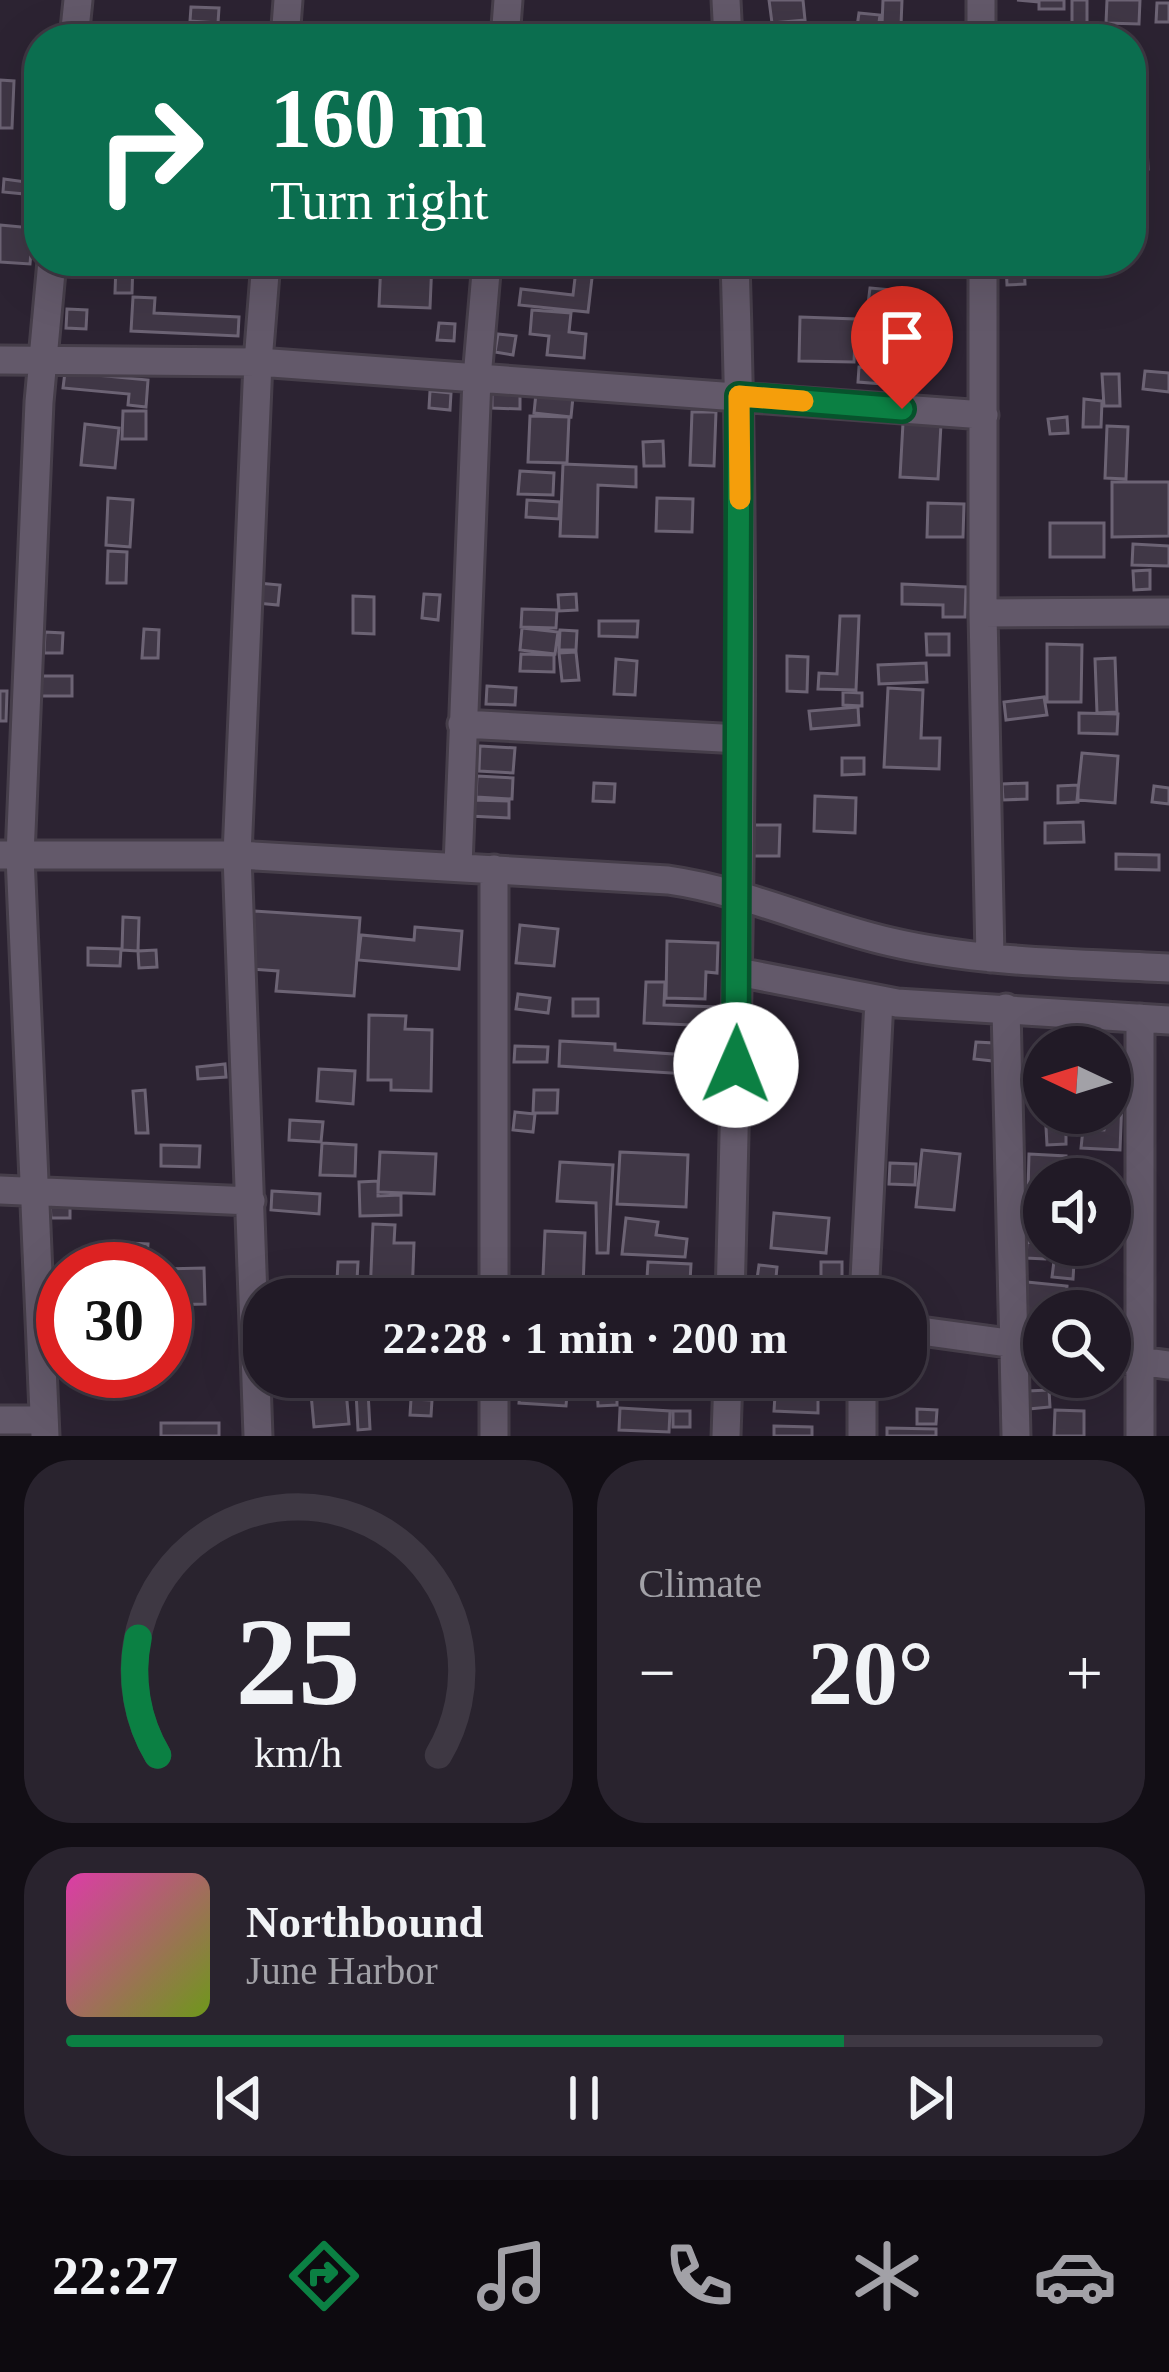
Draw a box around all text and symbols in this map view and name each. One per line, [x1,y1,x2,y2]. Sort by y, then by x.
icon: right [72,72,228,228]
text: 160 m [270,72,487,165]
text: Turn right [270,171,489,231]
pin [851,286,953,409]
icon: arrive [869,304,935,370]
position arrow [673,1002,799,1128]
north arrow [1023,1026,1131,1134]
map controls [1023,1026,1131,1398]
button: sound [1023,1158,1131,1266]
speed limit sign: 30 [36,1242,192,1398]
button: search [1023,1290,1131,1398]
text: 22:28 · 1 min · 200 m [383,1313,788,1363]
text: Climate [639,1562,762,1605]
text: 25 [236,1593,361,1731]
text: 20° [808,1624,934,1723]
text: − [639,1636,676,1709]
text: + [1066,1636,1103,1709]
text: km/h [254,1728,342,1775]
text: Northbound [246,1897,484,1947]
text: June Harbor [246,1949,438,1992]
icon: previous [206,2065,272,2131]
icon: pause [551,2065,617,2131]
icon: next [897,2065,963,2131]
icon: directions [282,2234,366,2318]
icon: music [470,2234,554,2318]
icon: phone [657,2234,741,2318]
icon: climate [845,2234,929,2318]
icon: car [1033,2234,1117,2318]
text: 22:27 [52,2246,178,2306]

